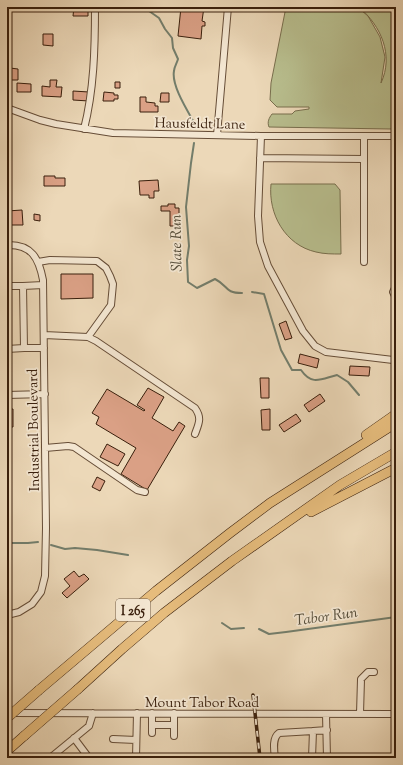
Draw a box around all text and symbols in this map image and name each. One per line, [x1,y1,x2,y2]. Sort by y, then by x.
street label: Hausfeldt Lane [154,114,246,136]
water label: Slate Run [166,214,188,272]
street label: Industrial Boulevard [24,368,46,492]
road number: I 265 [116,599,150,621]
water label: Tabor Run [293,603,359,632]
street label: Mount Tabor Road [145,694,259,714]

